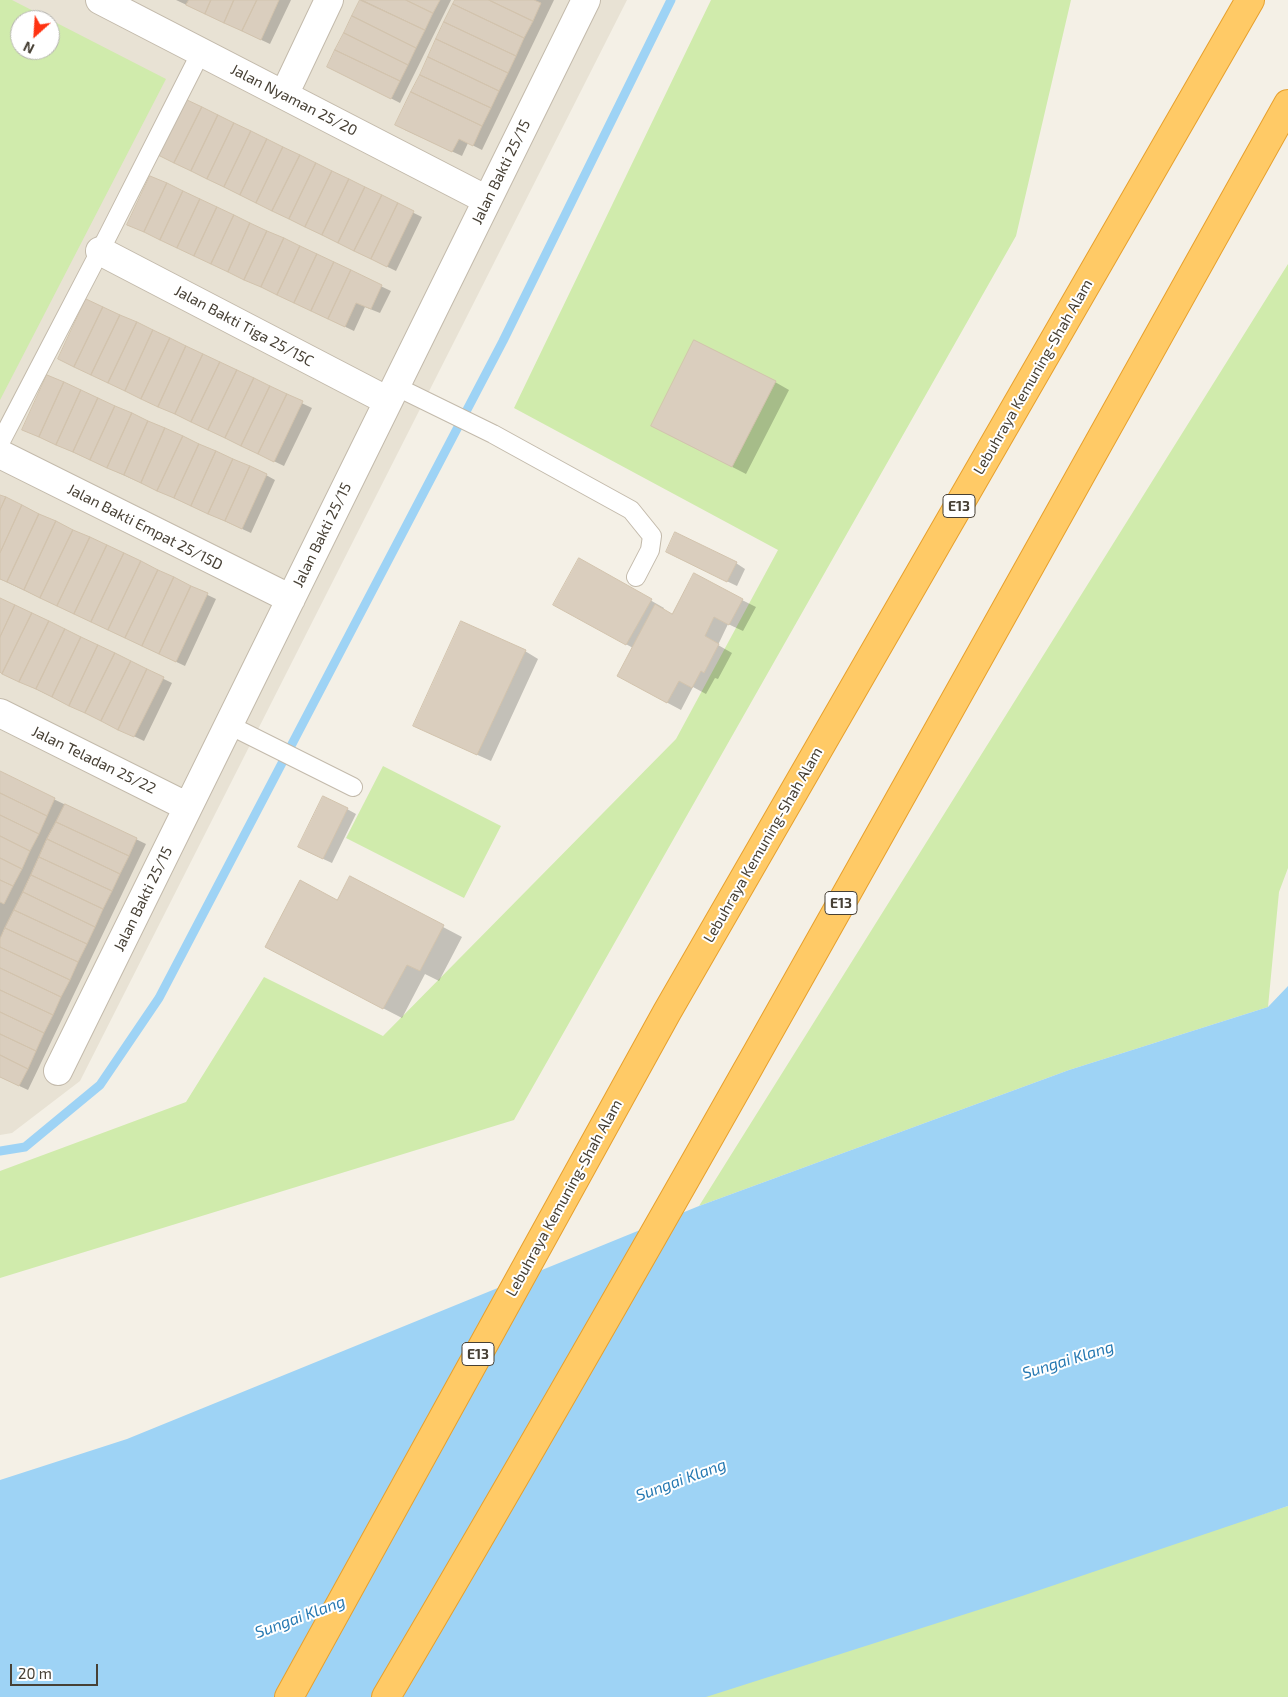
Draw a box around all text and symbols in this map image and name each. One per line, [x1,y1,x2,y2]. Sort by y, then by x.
north arrow [10,10,60,60]
text: N [20,38,37,58]
street label: Jalan Nyaman 25/20 [228,60,360,140]
street label: Jalan Bakti 25/15 [468,117,534,227]
street label: Lebuhraya Kemuning-Shah Alam [970,276,1096,478]
street label: Jalan Bakti Tiga 25/15C [171,282,317,370]
street label: Jalan Bakti Empat 25/15D [64,480,226,574]
street label: Jalan Bakti 25/15 [289,480,355,590]
road number: E13 [943,494,975,518]
street label: Jalan Teladan 25/22 [29,722,159,798]
street label: Lebuhraya Kemuning-Shah Alam [700,744,826,946]
street label: Jalan Bakti 25/15 [110,844,176,954]
road number: E13 [825,891,857,914]
street label: Lebuhraya Kemuning-Shah Alam [502,1096,626,1300]
water label: Sungai Klang [1020,1337,1116,1383]
road number: E13 [462,1342,494,1366]
water label: Sungai Klang [633,1455,729,1505]
water label: Sungai Klang [252,1592,348,1642]
scale bar [12,1654,100,1686]
text: 20 m [18,1664,52,1682]

